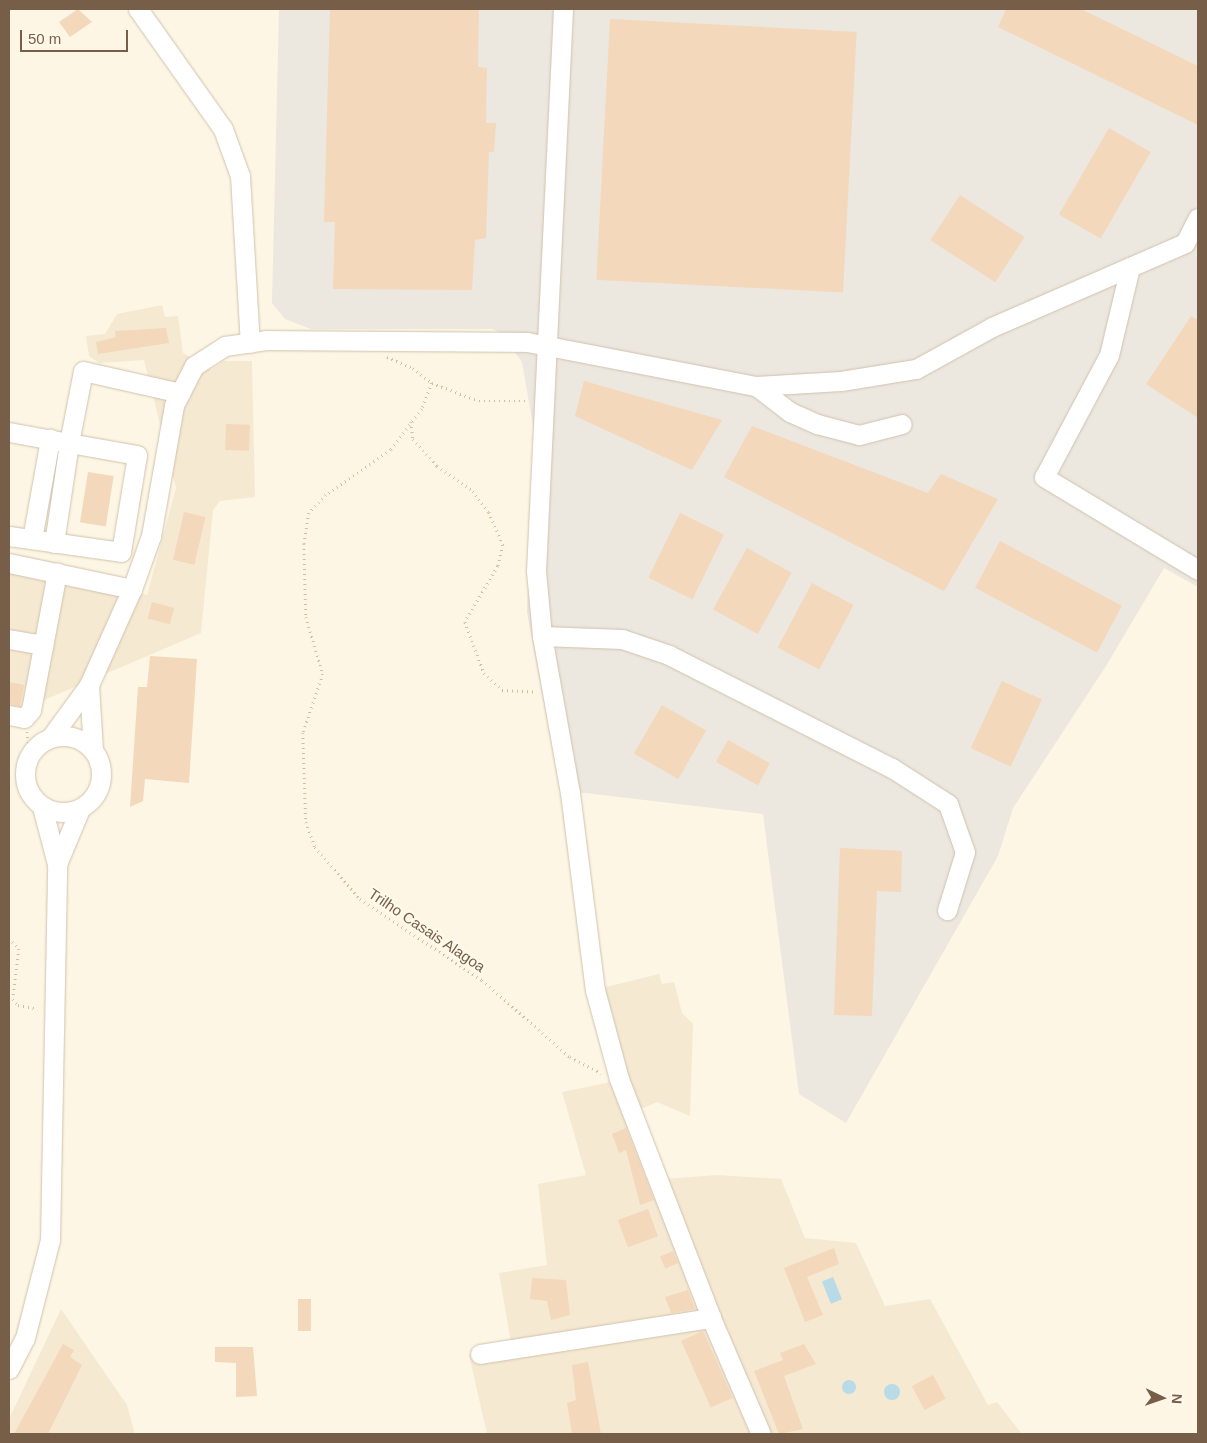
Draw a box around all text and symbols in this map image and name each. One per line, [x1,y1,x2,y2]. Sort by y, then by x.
scale bar [22,20,130,52]
text: 50 m [28,30,61,47]
street label: Trilho Casais Alagoa [365,884,489,976]
north arrow [1137,1373,1187,1423]
text: N [1169,1393,1185,1404]

